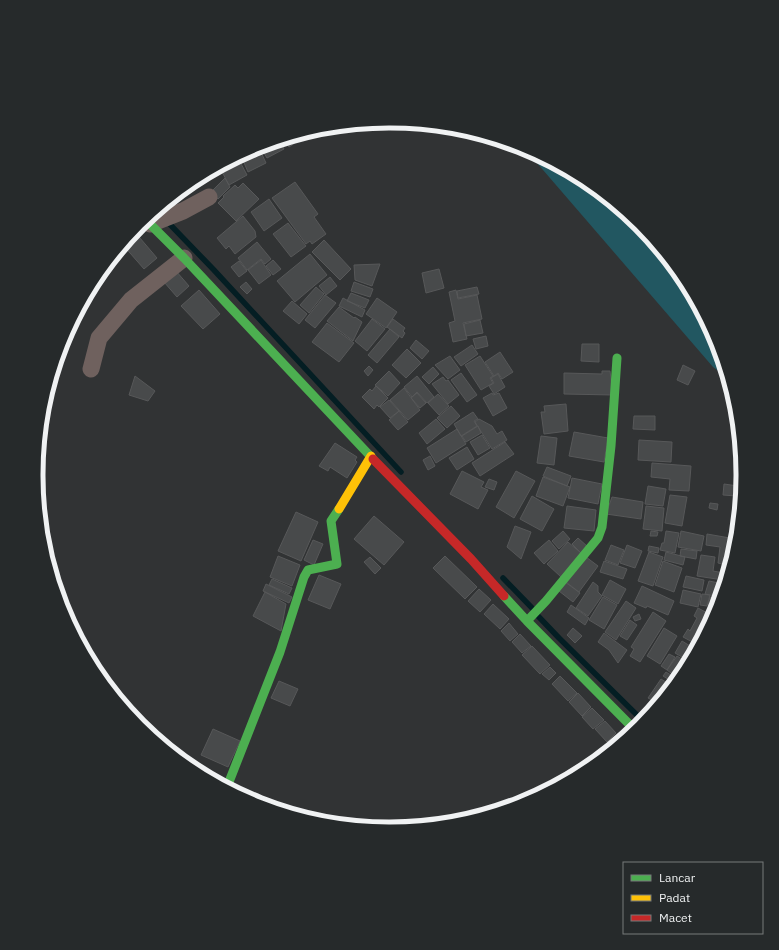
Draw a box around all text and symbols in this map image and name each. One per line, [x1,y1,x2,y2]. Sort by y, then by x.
legend [623,862,763,934]
text: Lancar [659,870,696,885]
text: Padat [659,890,690,905]
text: Macet [659,910,692,925]

